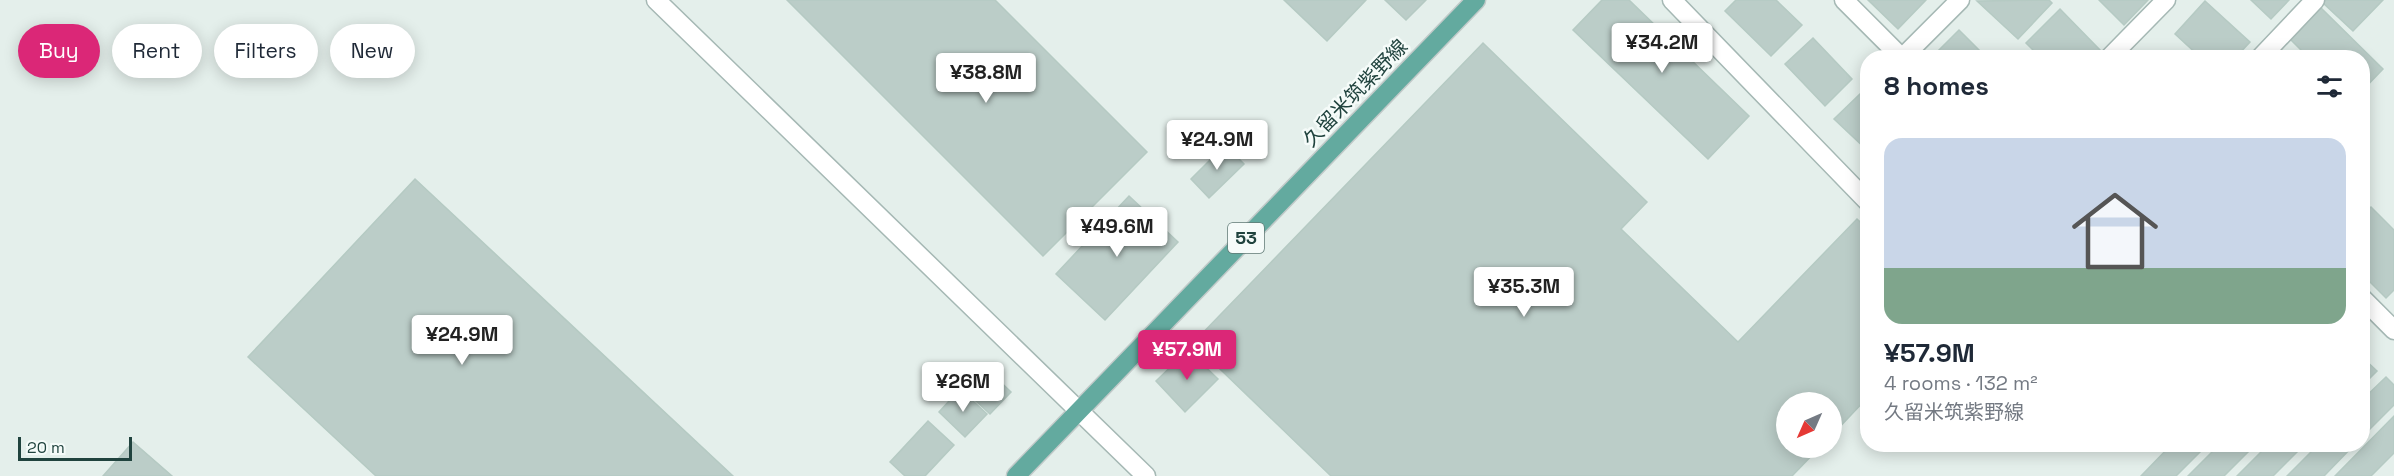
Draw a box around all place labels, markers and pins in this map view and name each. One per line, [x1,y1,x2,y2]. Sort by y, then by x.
pin: ¥34.2M [1613,23,1711,74]
pin: ¥38.8M [937,53,1035,104]
pin: ¥24.9M [1168,120,1266,171]
pin: ¥49.6M [1068,207,1166,258]
pin: ¥35.3M [1475,267,1573,318]
pin: ¥24.9M [413,315,511,366]
pin: ¥57.9M [1138,330,1236,381]
pin: ¥26M [927,362,999,413]

